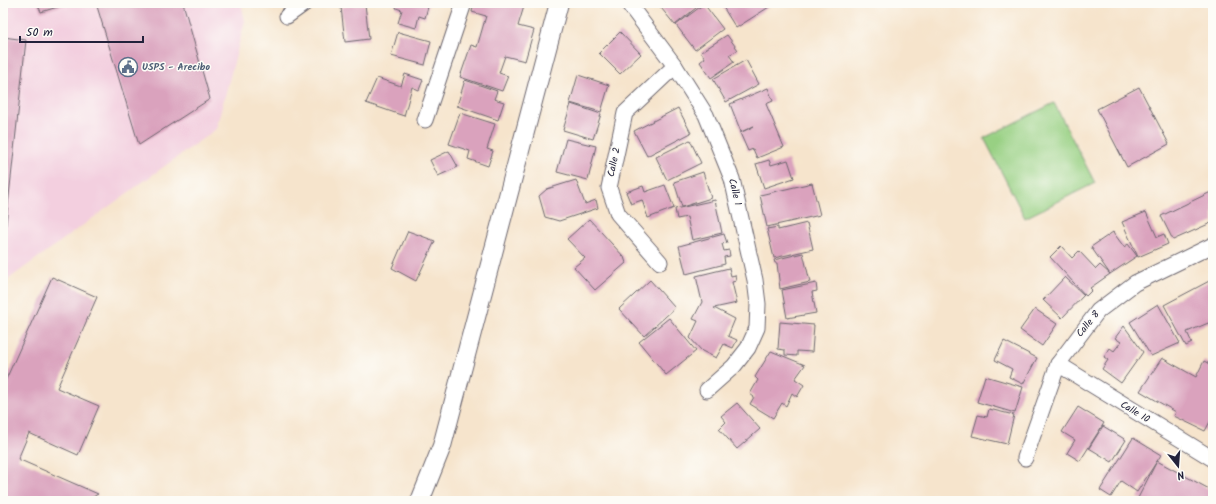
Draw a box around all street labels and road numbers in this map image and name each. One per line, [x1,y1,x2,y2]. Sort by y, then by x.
street label: Calle 2 [603,146,625,178]
street label: Calle 1 [724,177,746,207]
street label: Calle 8 [1072,307,1104,341]
street label: Calle 10 [1117,397,1153,427]

